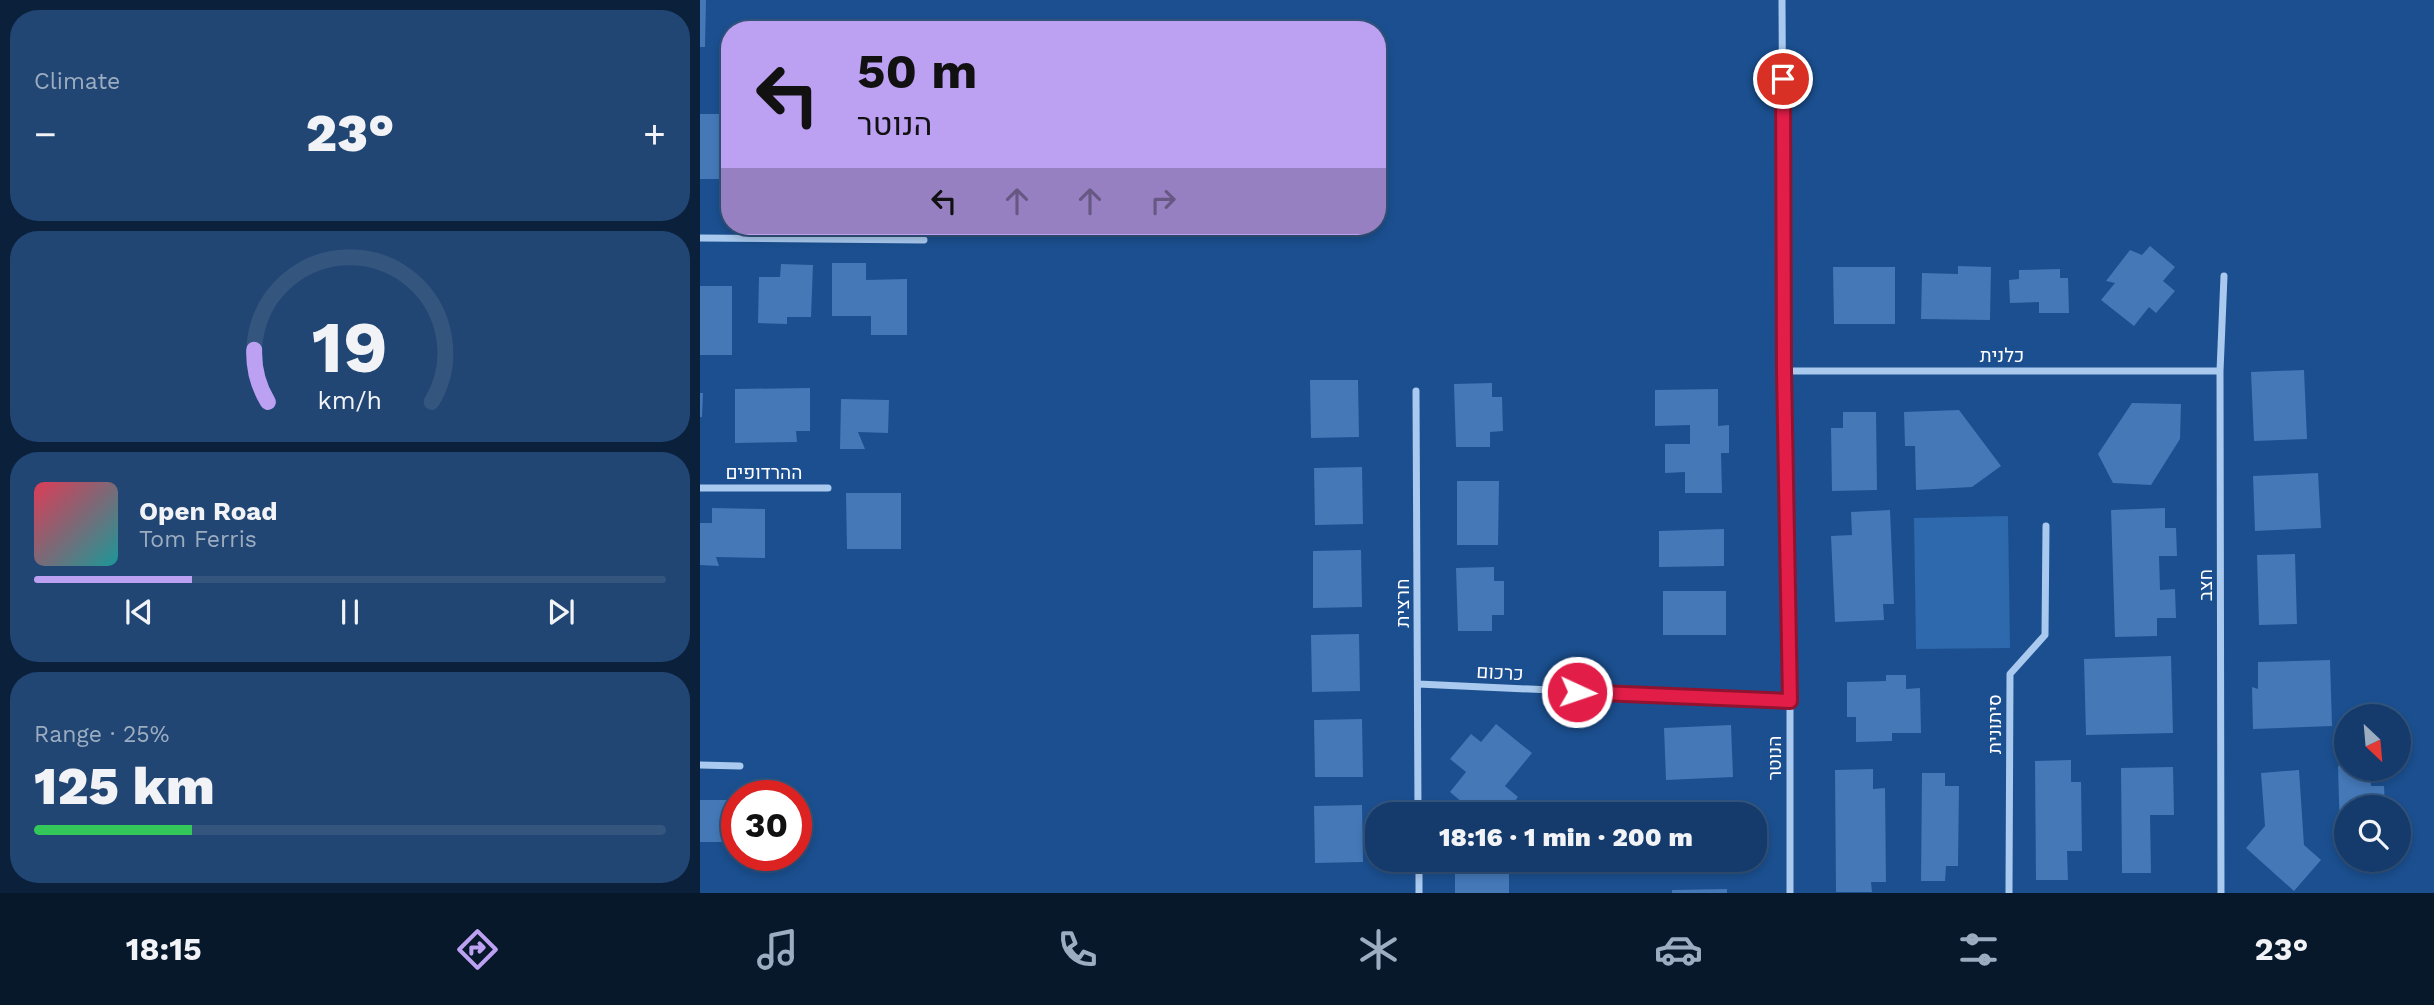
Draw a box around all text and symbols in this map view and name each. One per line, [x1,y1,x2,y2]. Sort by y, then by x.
text: 50 m [857,42,977,100]
icon: left [742,49,833,140]
pin [1753,49,1813,109]
icon: arrive [1764,60,1802,98]
text: Climate [34,68,120,95]
text: 23° [306,103,394,164]
text: הנוטר [857,105,932,143]
text: − [34,112,57,156]
text: + [643,112,666,156]
icon: left [925,182,963,220]
icon: ahead [998,182,1036,220]
icon: ahead [1071,182,1109,220]
icon: right [1144,182,1182,220]
text: 19 [312,305,388,391]
street label: כלנית [1980,344,2024,367]
text: km/h [318,386,382,415]
street label: ההרדופים [726,461,802,484]
text: Open Road [139,496,277,526]
text: Tom Ferris [139,526,257,553]
street label: חצב [2194,569,2217,601]
street label: חרצית [1391,579,1414,627]
icon: previous [120,593,158,631]
icon: pause [331,593,369,631]
icon: next [542,593,580,631]
position arrow [1540,655,1614,729]
street label: כרכום [1476,660,1524,685]
street label: סיתונית [1983,694,2006,754]
north arrow [2334,704,2412,780]
map controls [2334,704,2411,872]
text: Range · 25% [34,721,169,748]
street label: הנוטר [1763,736,1786,780]
text: 125 km [34,756,215,817]
speed limit sign: 30 [721,780,812,871]
button: search [2334,795,2411,872]
text: 18:16 · 1 min · 200 m [1439,822,1693,852]
icon: directions [453,925,502,974]
icon: music [753,925,802,974]
icon: phone [1053,925,1102,974]
icon: climate [1354,925,1403,974]
icon: car [1654,925,1703,974]
icon: filters [1954,925,2003,974]
text: 18:15 [126,930,202,968]
text: 23° [2254,930,2308,968]

